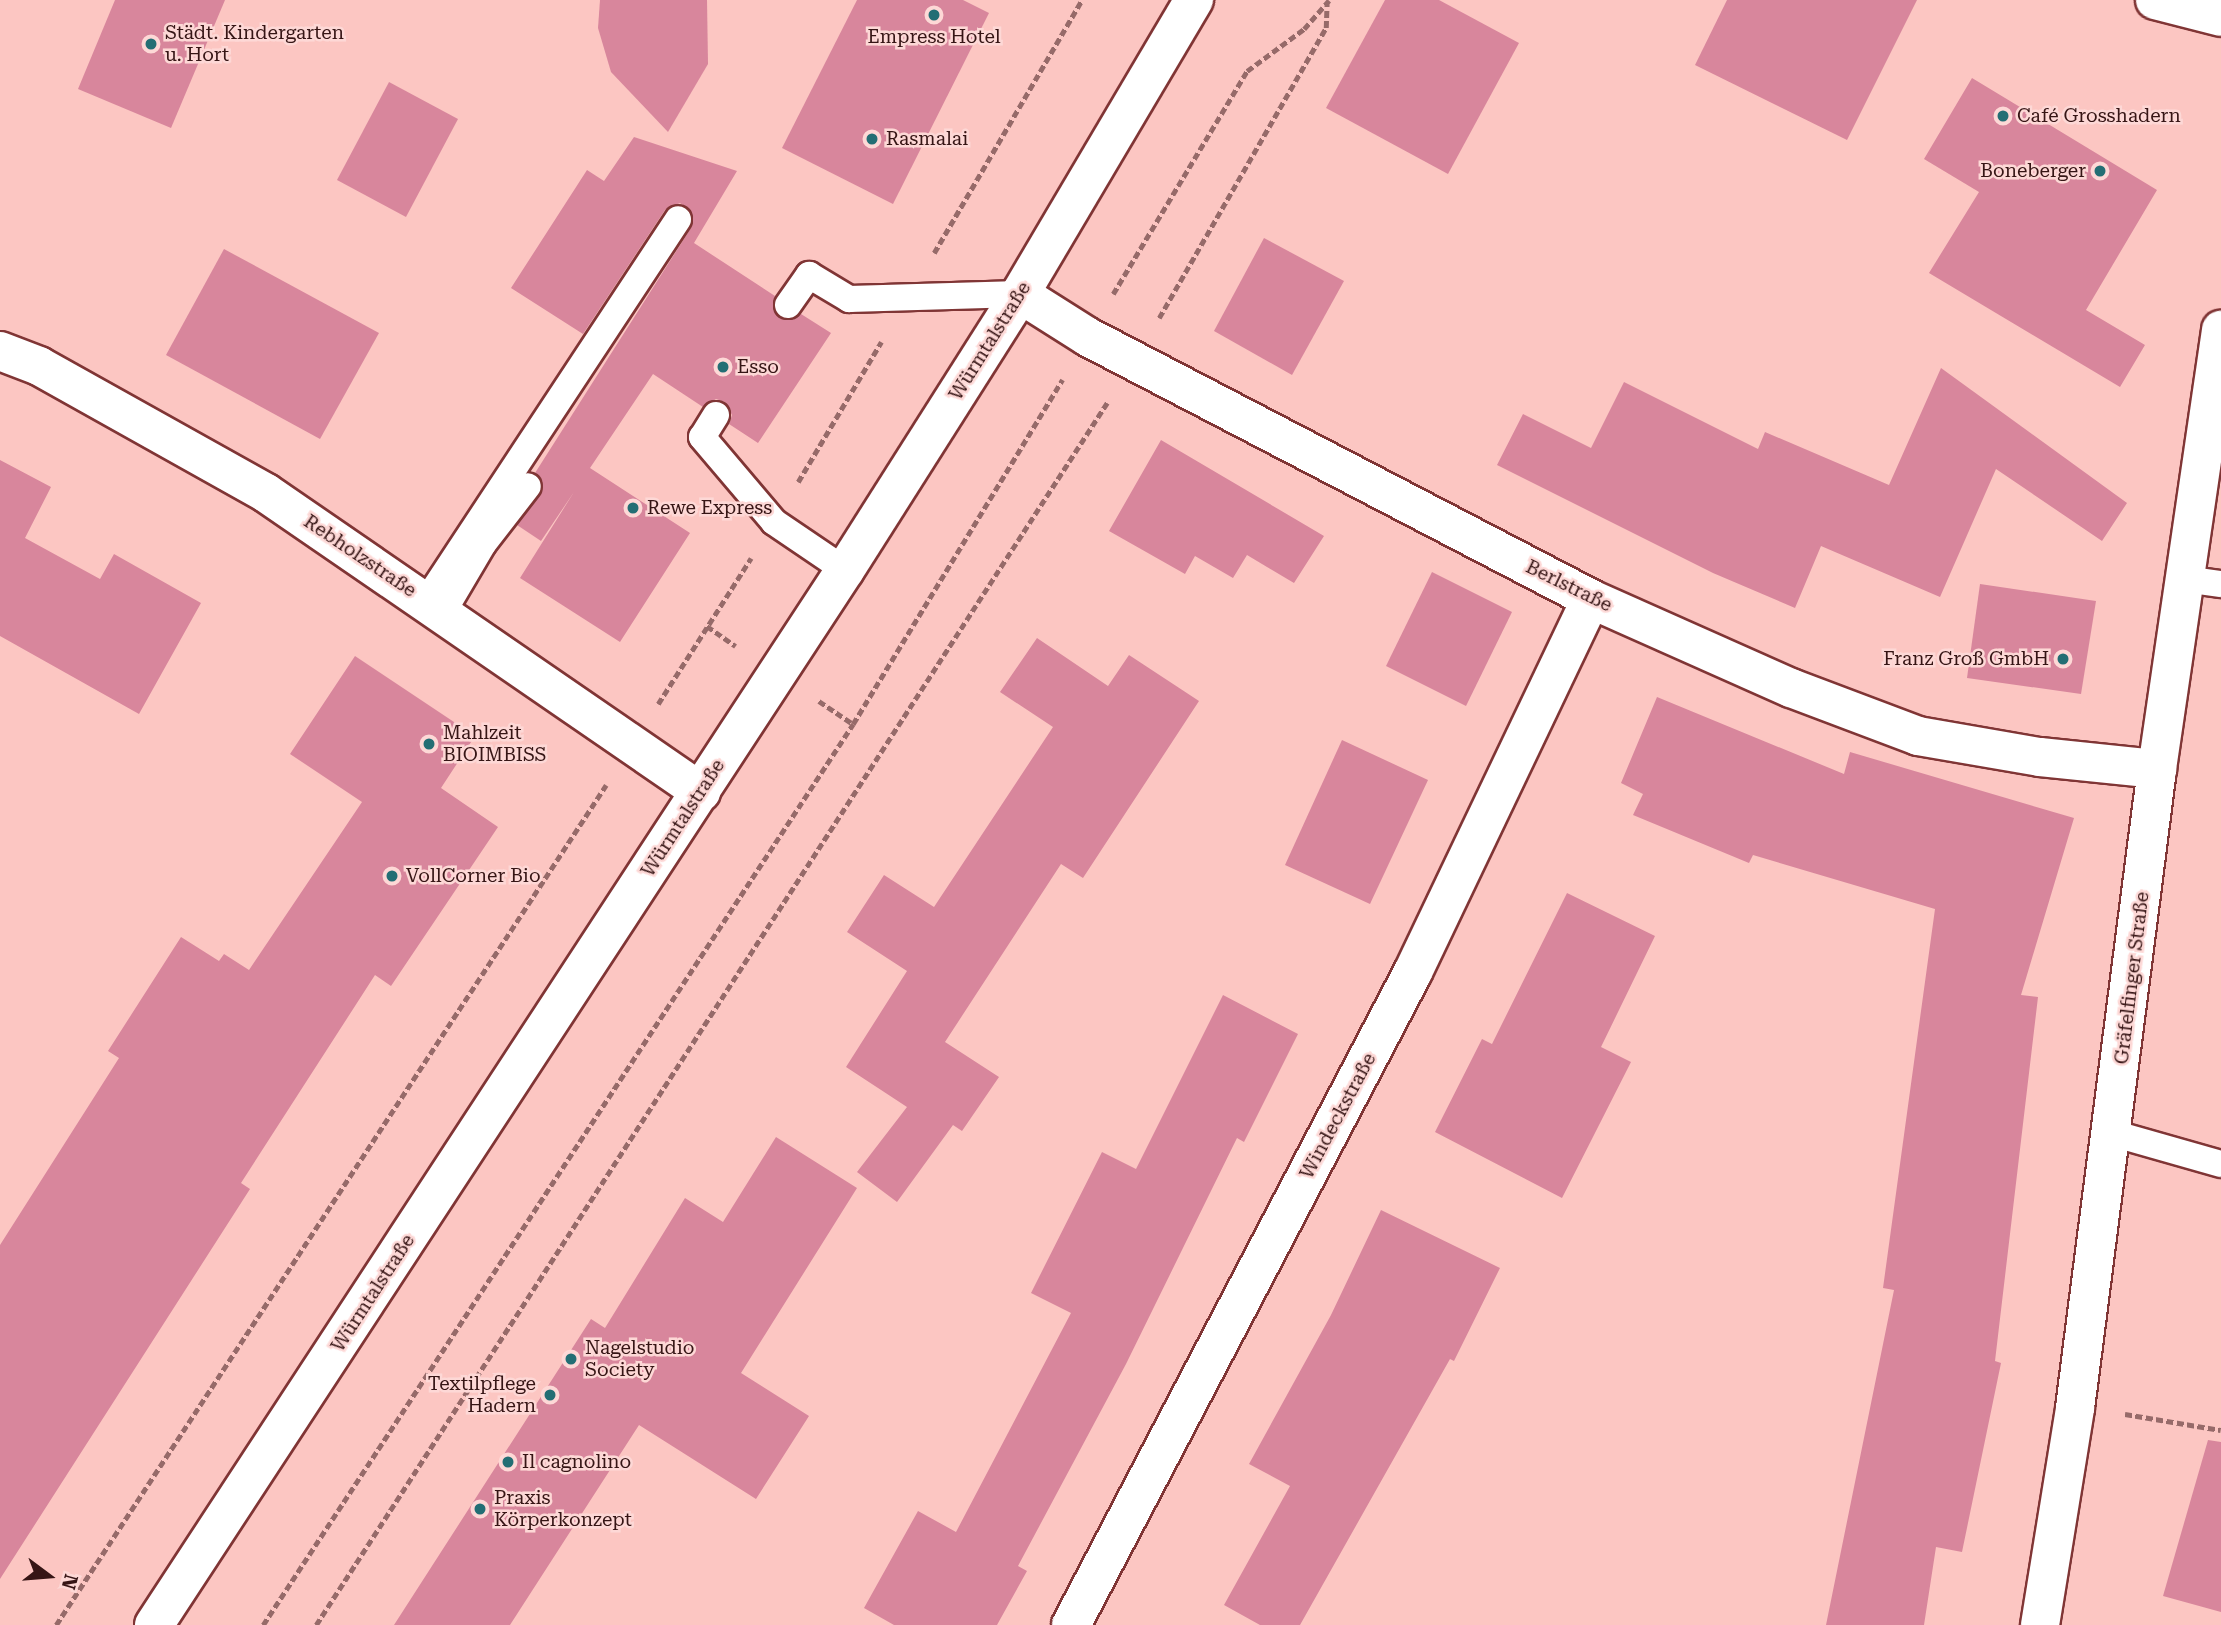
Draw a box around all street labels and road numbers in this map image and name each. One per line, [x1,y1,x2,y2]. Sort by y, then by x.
street label: Würmtalstraße [944,278,1036,404]
street label: Rebholzstraße [299,510,421,602]
street label: Berlstraße [1522,555,1616,617]
street label: Würmtalstraße [637,755,729,881]
street label: Gräfelfinger Straße [2110,890,2154,1066]
street label: Windeckstraße [1295,1049,1381,1183]
street label: Würmtalstraße [327,1230,419,1356]

